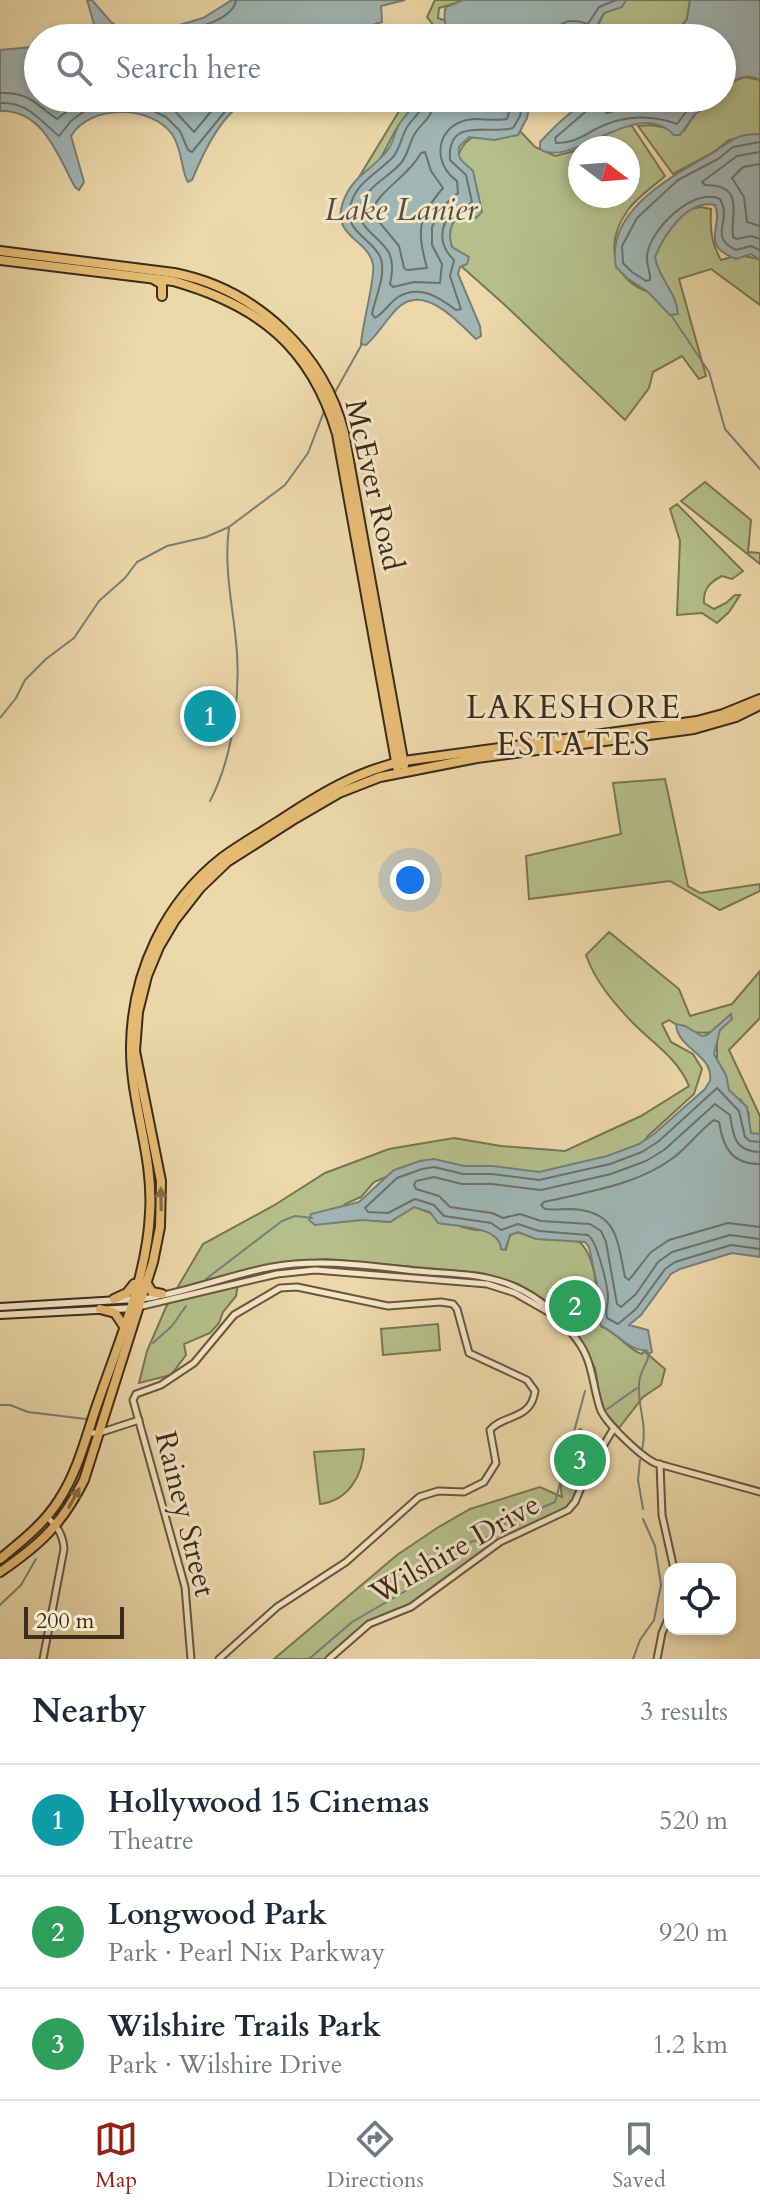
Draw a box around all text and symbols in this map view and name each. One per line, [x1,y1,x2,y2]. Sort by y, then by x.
search box [24,24,736,112]
icon: search [52,46,96,90]
text: Search here [116,48,261,89]
north arrow [568,136,640,208]
water label: Lake Lanier [324,188,479,232]
street label: McEver Road [334,396,414,575]
pin: 1 [184,686,236,746]
district label: LAKESHORE ESTATES [466,686,682,767]
your location [390,860,430,900]
one-way arrow [155,1186,167,1211]
pin: 2 [549,1276,601,1336]
street label: Rainey Street [145,1427,225,1601]
pin: 3 [554,1430,606,1490]
street label: Wilshire Drive [362,1484,547,1615]
one-way arrow [67,1487,81,1509]
map controls [664,1563,736,1635]
button: locate [664,1563,736,1635]
scale bar [24,1603,124,1639]
text: 200 m [36,1606,94,1636]
text: Nearby [32,1688,147,1734]
text: 3 results [640,1694,728,1729]
text: Hollywood 15 Cinemas [108,1782,429,1823]
text: 1 [51,1803,65,1838]
text: 520 m [659,1803,728,1838]
text: Theatre [108,1823,194,1858]
text: Longwood Park [108,1894,327,1935]
text: 2 [51,1915,65,1950]
text: 920 m [659,1915,728,1950]
text: Park · Pearl Nix Parkway [108,1935,385,1970]
text: Wilshire Trails Park [108,2006,381,2047]
text: 3 [51,2027,65,2062]
text: 1.2 km [652,2027,728,2062]
text: Park · Wilshire Drive [108,2047,343,2082]
tab: Map [94,2117,138,2195]
tab: Directions [327,2117,424,2195]
tab: Saved [612,2117,666,2195]

